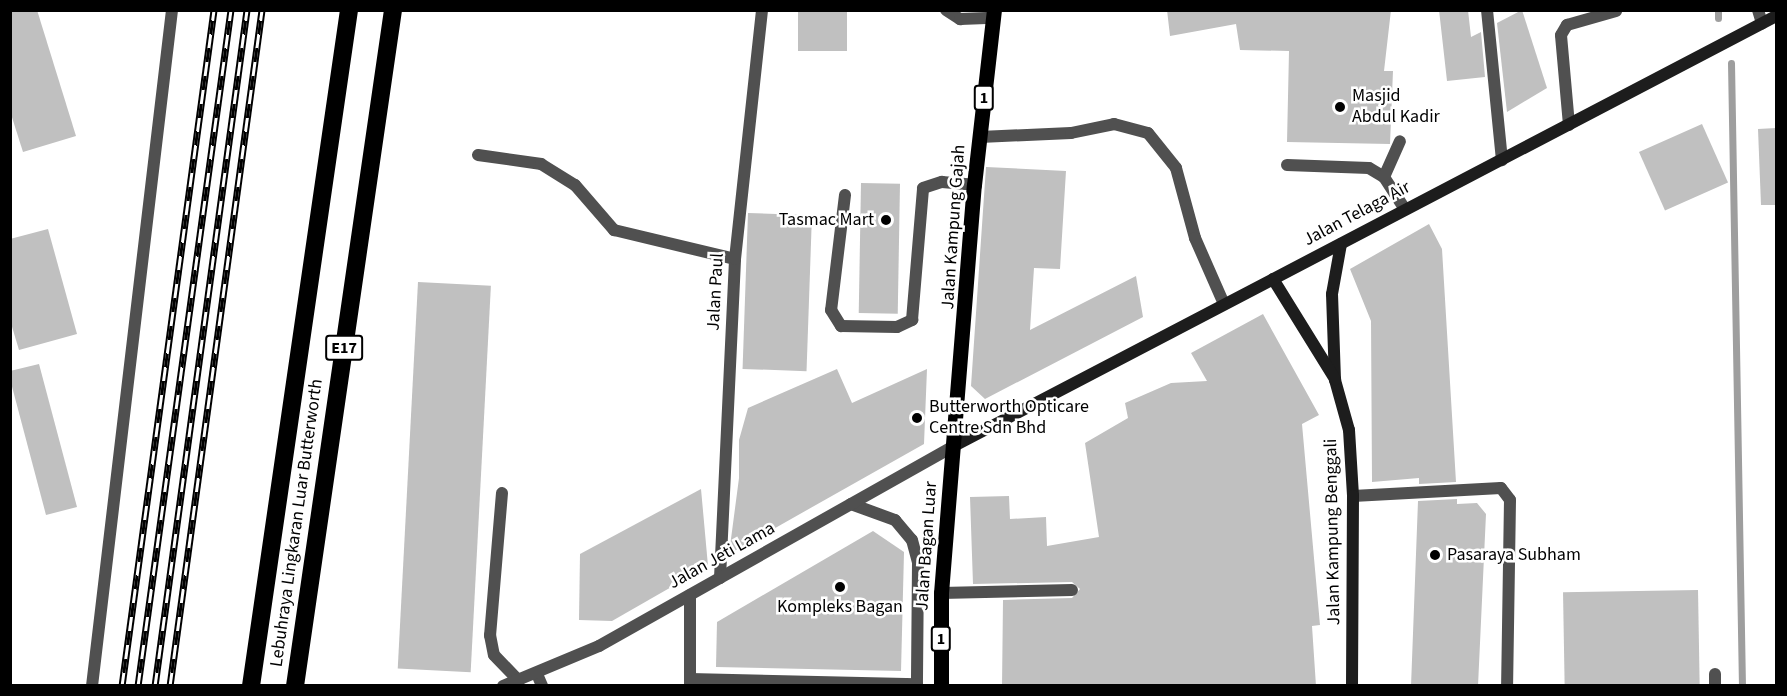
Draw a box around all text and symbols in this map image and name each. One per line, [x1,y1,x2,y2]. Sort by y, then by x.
road number: 1 [974,85,994,111]
place label: Masjid Abdul Kadir [1352,86,1440,128]
marker: Masjid Abdul Kadir [1333,100,1347,114]
street label: Jalan Kampung Gajah [937,144,971,310]
street label: Jalan Telaga Air [1300,177,1414,251]
place label: Tasmac Mart [779,209,874,231]
marker: Tasmac Mart [879,213,893,227]
street label: Jalan Paul [703,253,729,331]
road number: E17 [324,335,364,361]
street label: Lebuhraya Lingkaran Luar Butterworth [266,378,328,668]
place label: Butterworth Opticare Centre Sdn Bhd [929,397,1089,440]
marker: Butterworth Opticare Centre Sdn Bhd [910,411,924,425]
street label: Jalan Kampung Benggali [1321,438,1345,626]
street label: Jalan Bagan Luar [912,481,942,611]
street label: Jalan Jeti Lama [665,518,779,594]
place label: Pasaraya Subham [1447,544,1581,566]
marker: Pasaraya Subham [1428,548,1442,562]
marker: Kompleks Bagan [833,580,847,594]
place label: Kompleks Bagan [777,596,903,618]
road number: 1 [930,626,952,652]

